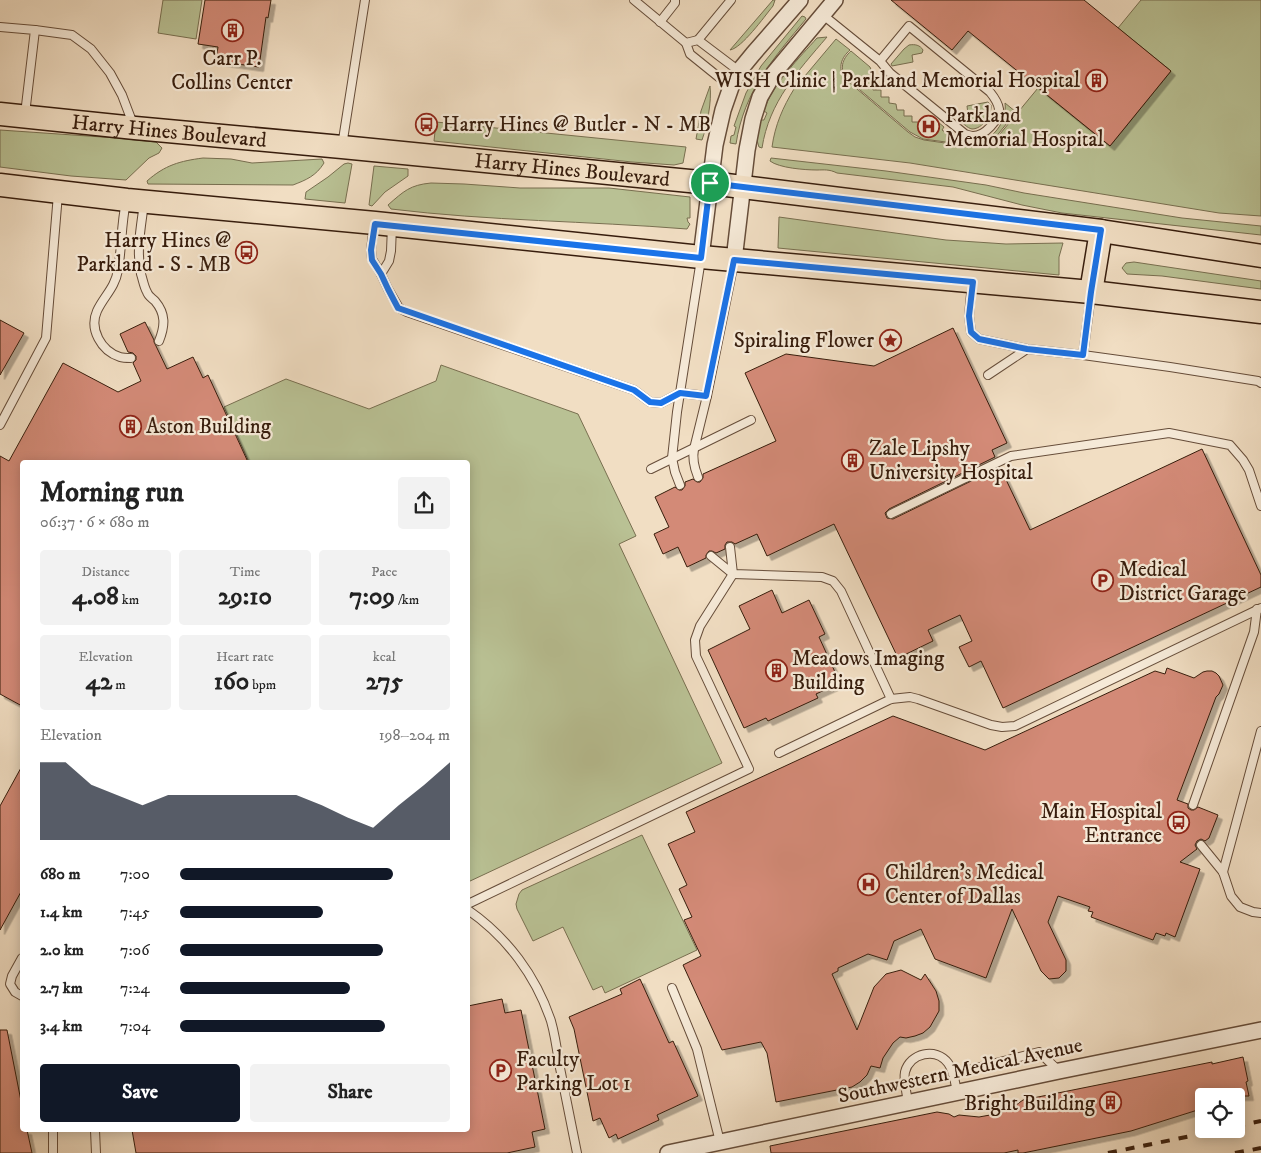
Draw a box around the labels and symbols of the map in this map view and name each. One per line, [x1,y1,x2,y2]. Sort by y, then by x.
building icon: Carr P. Collins Center [220,19,244,43]
place label: Carr P. Collins Center [171,46,293,96]
place label: WISH Clinic | Parkland Memorial Hospital [714,68,1081,94]
building icon: WISH Clinic | Parkland Memorial Hospital [1084,68,1108,92]
place label: Parkland Memorial Hospital [945,103,1104,153]
street label: Harry Hines Boulevard [70,109,268,154]
bus stop icon: Harry Hines @ Butler - N - MB [414,112,438,136]
place label: Harry Hines @ Butler - N - MB [442,112,711,138]
hospital icon: Parkland Memorial Hospital [917,115,941,139]
street label: Harry Hines Boulevard [473,148,671,193]
pin [689,162,731,204]
place label: Harry Hines @ Parkland - S - MB [77,228,231,278]
bus stop icon: Harry Hines @ Parkland - S - MB [235,240,259,264]
place label: Spiraling Flower [734,328,874,354]
place icon: Spiraling Flower [878,328,902,352]
building icon: Aston Building [118,414,142,438]
place label: Aston Building [146,414,272,440]
place label: Zale Lipshy University Hospital [869,436,1033,486]
building icon: Zale Lipshy University Hospital [841,448,865,472]
place label: Medical District Garage [1119,557,1247,607]
parking icon: Medical District Garage [1091,569,1115,593]
place label: Meadows Imaging Building [792,646,945,696]
building icon: Meadows Imaging Building [764,658,788,682]
place label: Main Hospital Entrance [1041,799,1163,849]
bus stop icon: Main Hospital Entrance [1166,811,1190,835]
place label: Children's Medical Center of Dallas [885,860,1045,910]
hospital icon: Children's Medical Center of Dallas [857,872,881,896]
street label: Southwestern Medical Avenue [835,1032,1085,1110]
place label: Faculty Parking Lot 1 [516,1047,631,1097]
parking icon: Faculty Parking Lot 1 [488,1059,512,1083]
place label: Bright Building [964,1091,1096,1117]
building icon: Bright Building [1099,1091,1123,1115]

